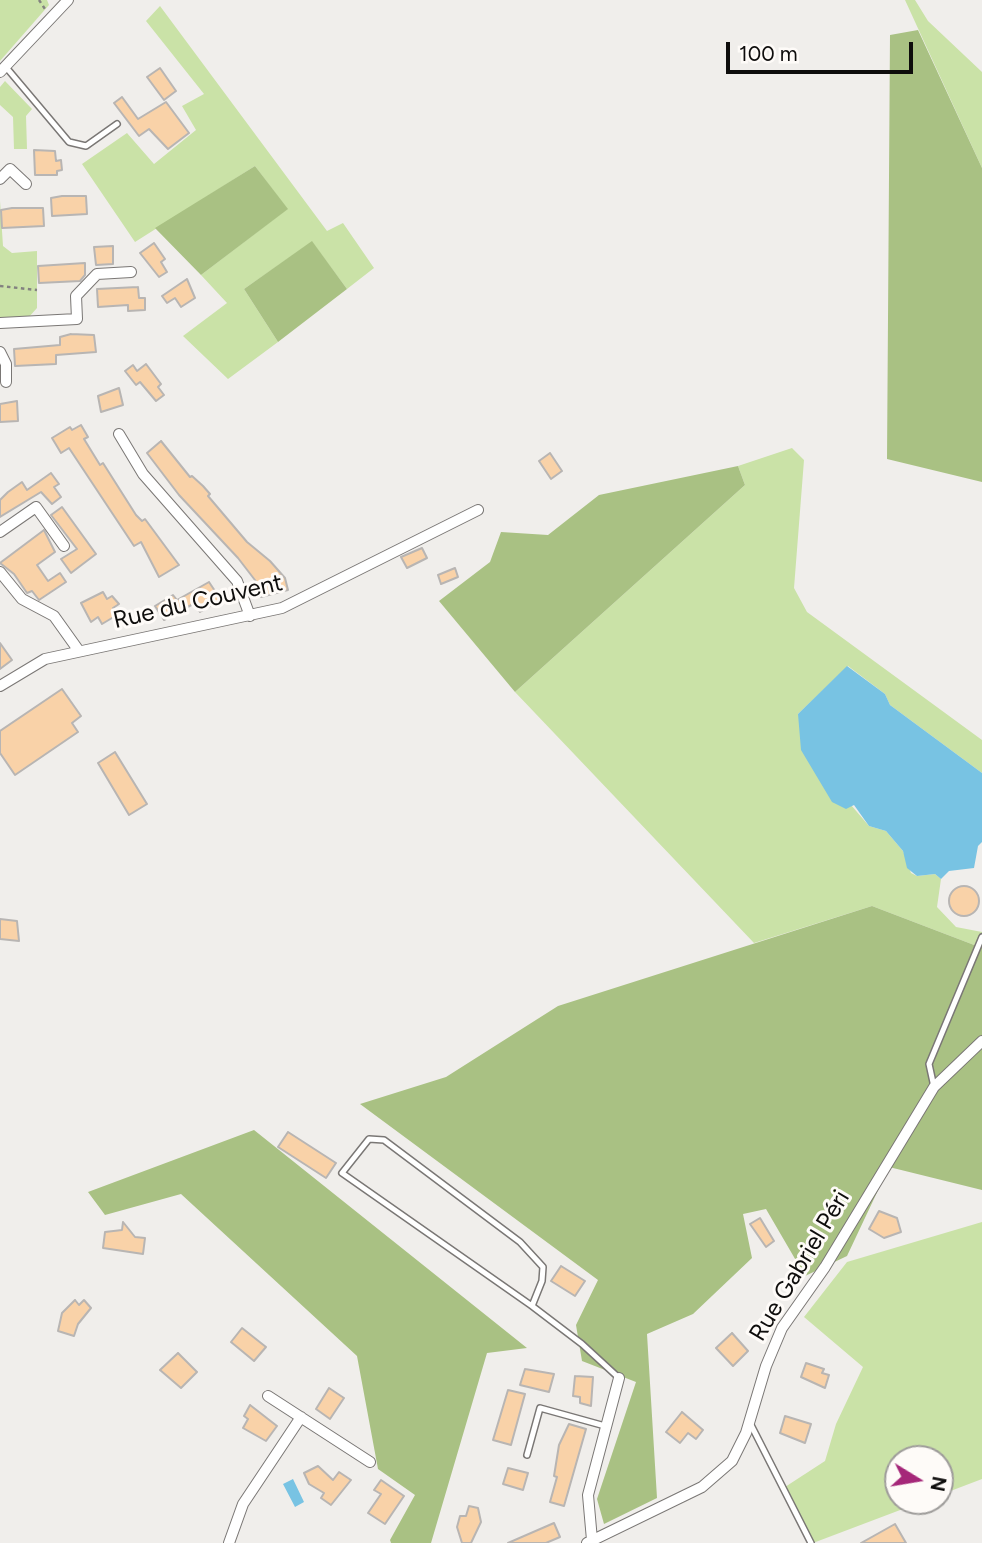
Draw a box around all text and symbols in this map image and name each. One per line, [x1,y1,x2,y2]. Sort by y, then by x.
scale bar [730,28,917,72]
text: 100 m [739,41,798,66]
street label: Rue du Couvent [110,568,286,636]
street label: Rue Gabriel Péri [744,1186,856,1346]
north arrow [884,1445,954,1515]
text: N [925,1474,951,1493]

